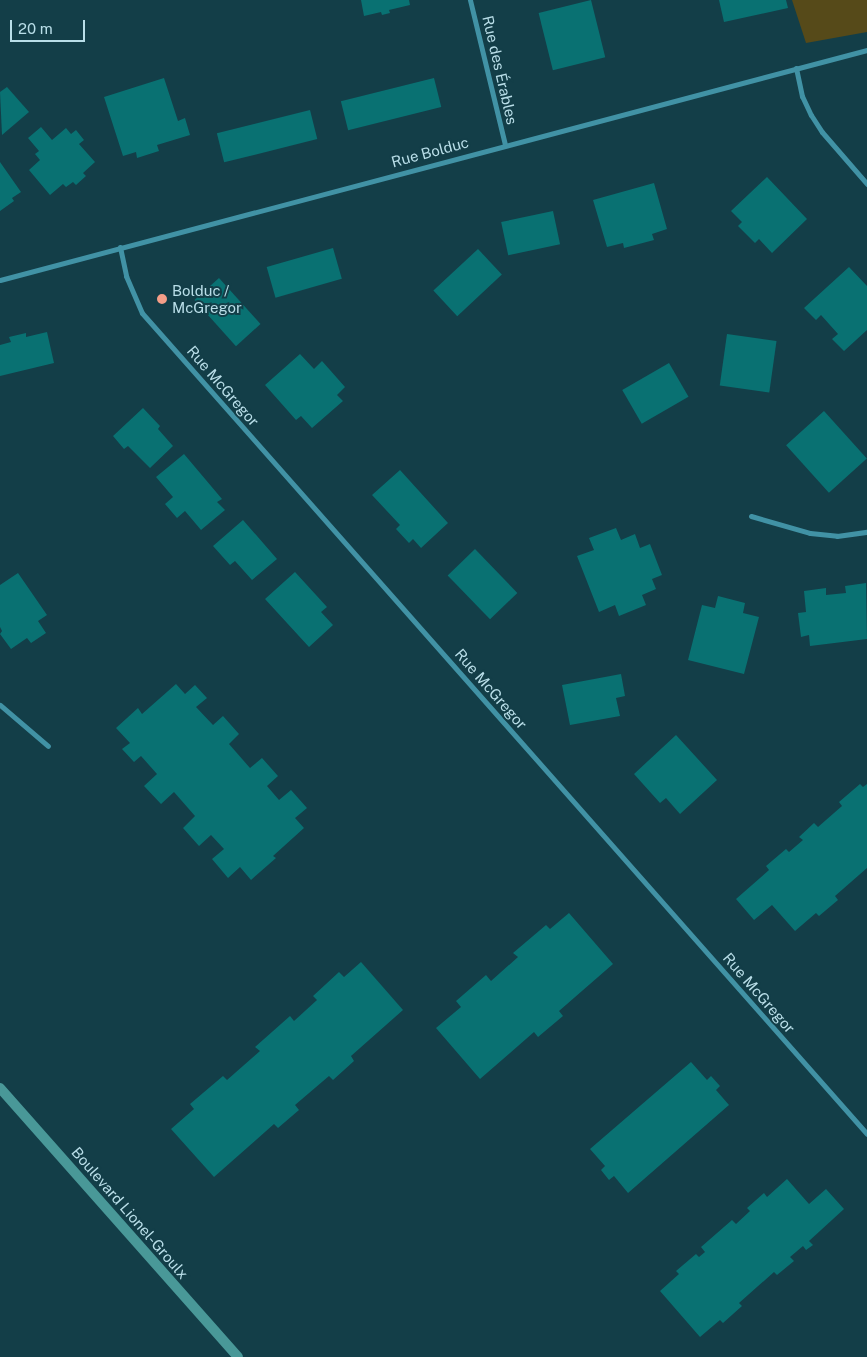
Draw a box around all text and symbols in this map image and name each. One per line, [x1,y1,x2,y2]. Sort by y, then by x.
scale bar [12,10,88,42]
street label: Rue des Érables [479,14,521,126]
text: 20 m [18,20,53,37]
street label: Rue Bolduc [389,133,471,171]
place label: Bolduc / McGregor [172,281,242,316]
marker: Bolduc / McGregor [156,293,168,305]
street label: Rue McGregor [183,342,263,430]
street label: Rue McGregor [451,645,531,733]
street label: Rue McGregor [719,949,799,1037]
street label: Boulevard Lionel-Groulx [68,1143,192,1283]

